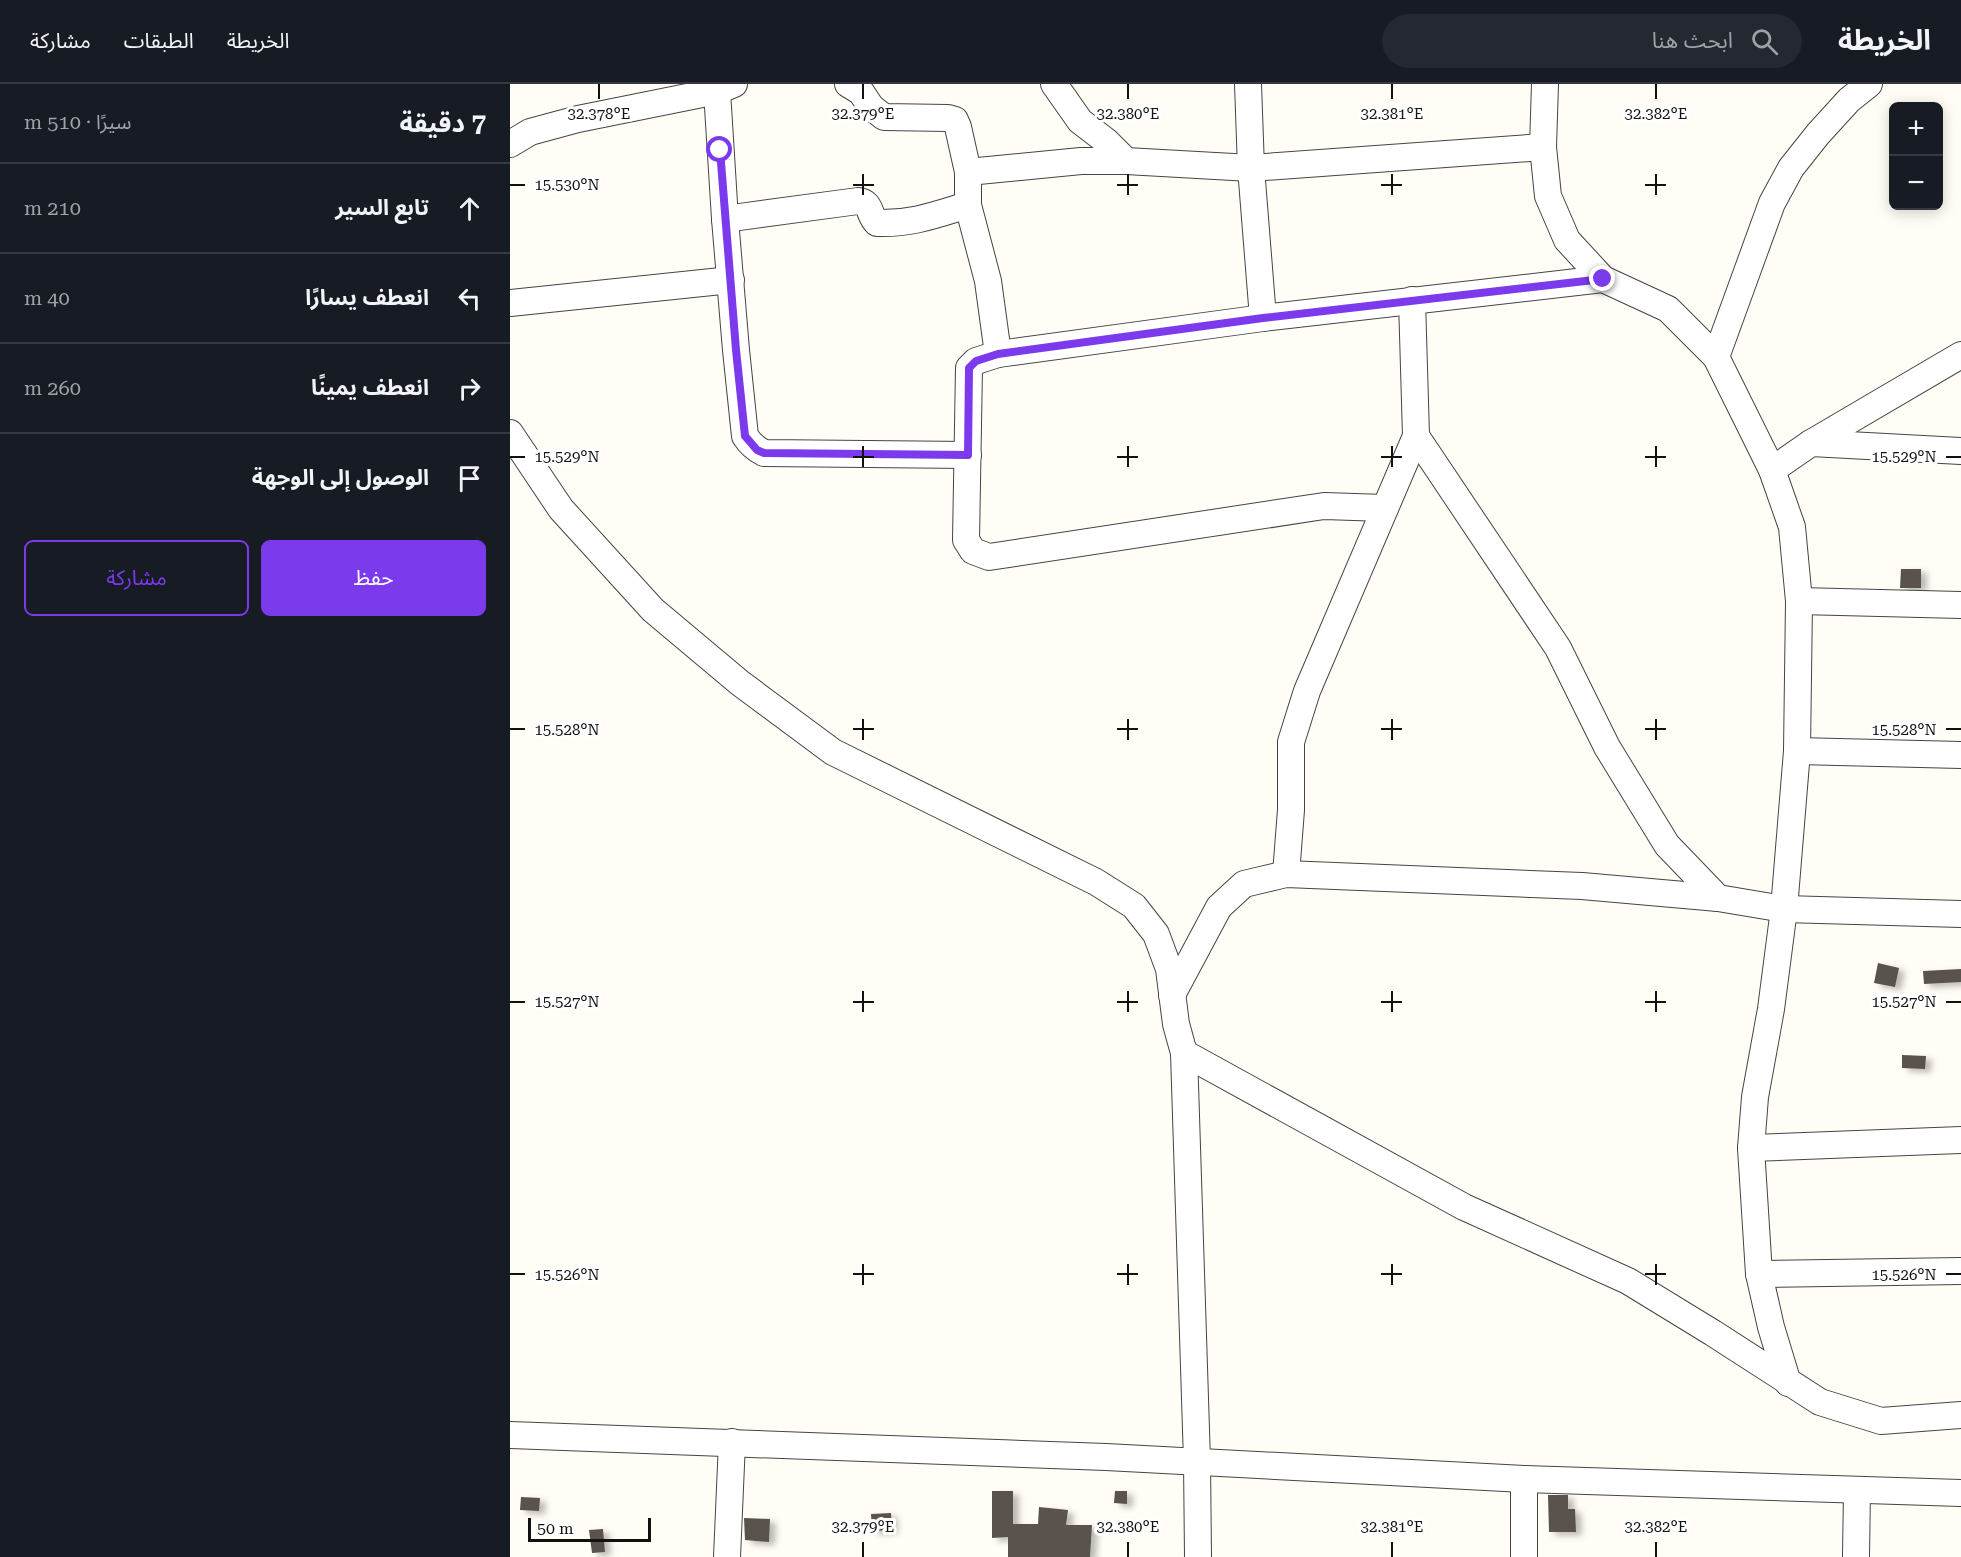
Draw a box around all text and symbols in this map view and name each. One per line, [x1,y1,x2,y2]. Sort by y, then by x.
search box [1382,14,1802,68]
text: الخريطة [1838,24,1931,57]
icon: search [1748,25,1781,58]
text: ابحث هنا [1652,28,1733,53]
text: مشاركة [30,29,91,53]
text: الطبقات [124,29,194,53]
text: الخريطة [227,29,290,53]
map controls [1889,102,1943,210]
button: + [1889,102,1943,156]
text: 32.378°E [568,105,630,123]
text: 32.379°E [832,105,894,123]
text: 32.380°E [1097,105,1159,123]
text: 32.381°E [1361,105,1423,123]
text: 32.382°E [1625,105,1687,123]
text: 7 دقيقة [399,108,486,138]
text: سيرًا · 510 m [24,110,131,134]
route start [706,136,732,162]
button: − [1889,156,1943,210]
text: 15.530°N [534,176,600,194]
icon: ahead [453,192,486,225]
text: تابع السير [335,195,429,220]
text: 210 m [24,196,81,220]
route end [1589,265,1615,291]
icon: left [453,282,486,315]
text: انعطف يسارًا [305,285,429,310]
text: 40 m [24,286,70,310]
icon: right [453,372,486,405]
text: انعطف يمينًا [311,375,429,400]
text: 260 m [24,376,81,400]
text: 15.529°N [534,448,600,466]
text: 15.529°N [1871,448,1937,466]
icon: arrive [453,462,486,495]
text: الوصول إلى الوجهة [252,465,429,490]
button: مشاركة [24,540,249,616]
button: حفظ [261,540,486,616]
text: 15.528°N [534,721,600,739]
text: 15.528°N [1871,721,1937,739]
text: 15.527°N [534,993,600,1011]
text: 15.527°N [1871,993,1937,1011]
text: 15.526°N [534,1266,600,1284]
text: 15.526°N [1871,1266,1937,1284]
scale bar [528,1515,651,1542]
text: 32.379°E [832,1518,894,1536]
text: 32.380°E [1097,1518,1159,1536]
text: 32.381°E [1361,1518,1423,1536]
text: 32.382°E [1625,1518,1687,1536]
text: 50 m [537,1519,574,1538]

